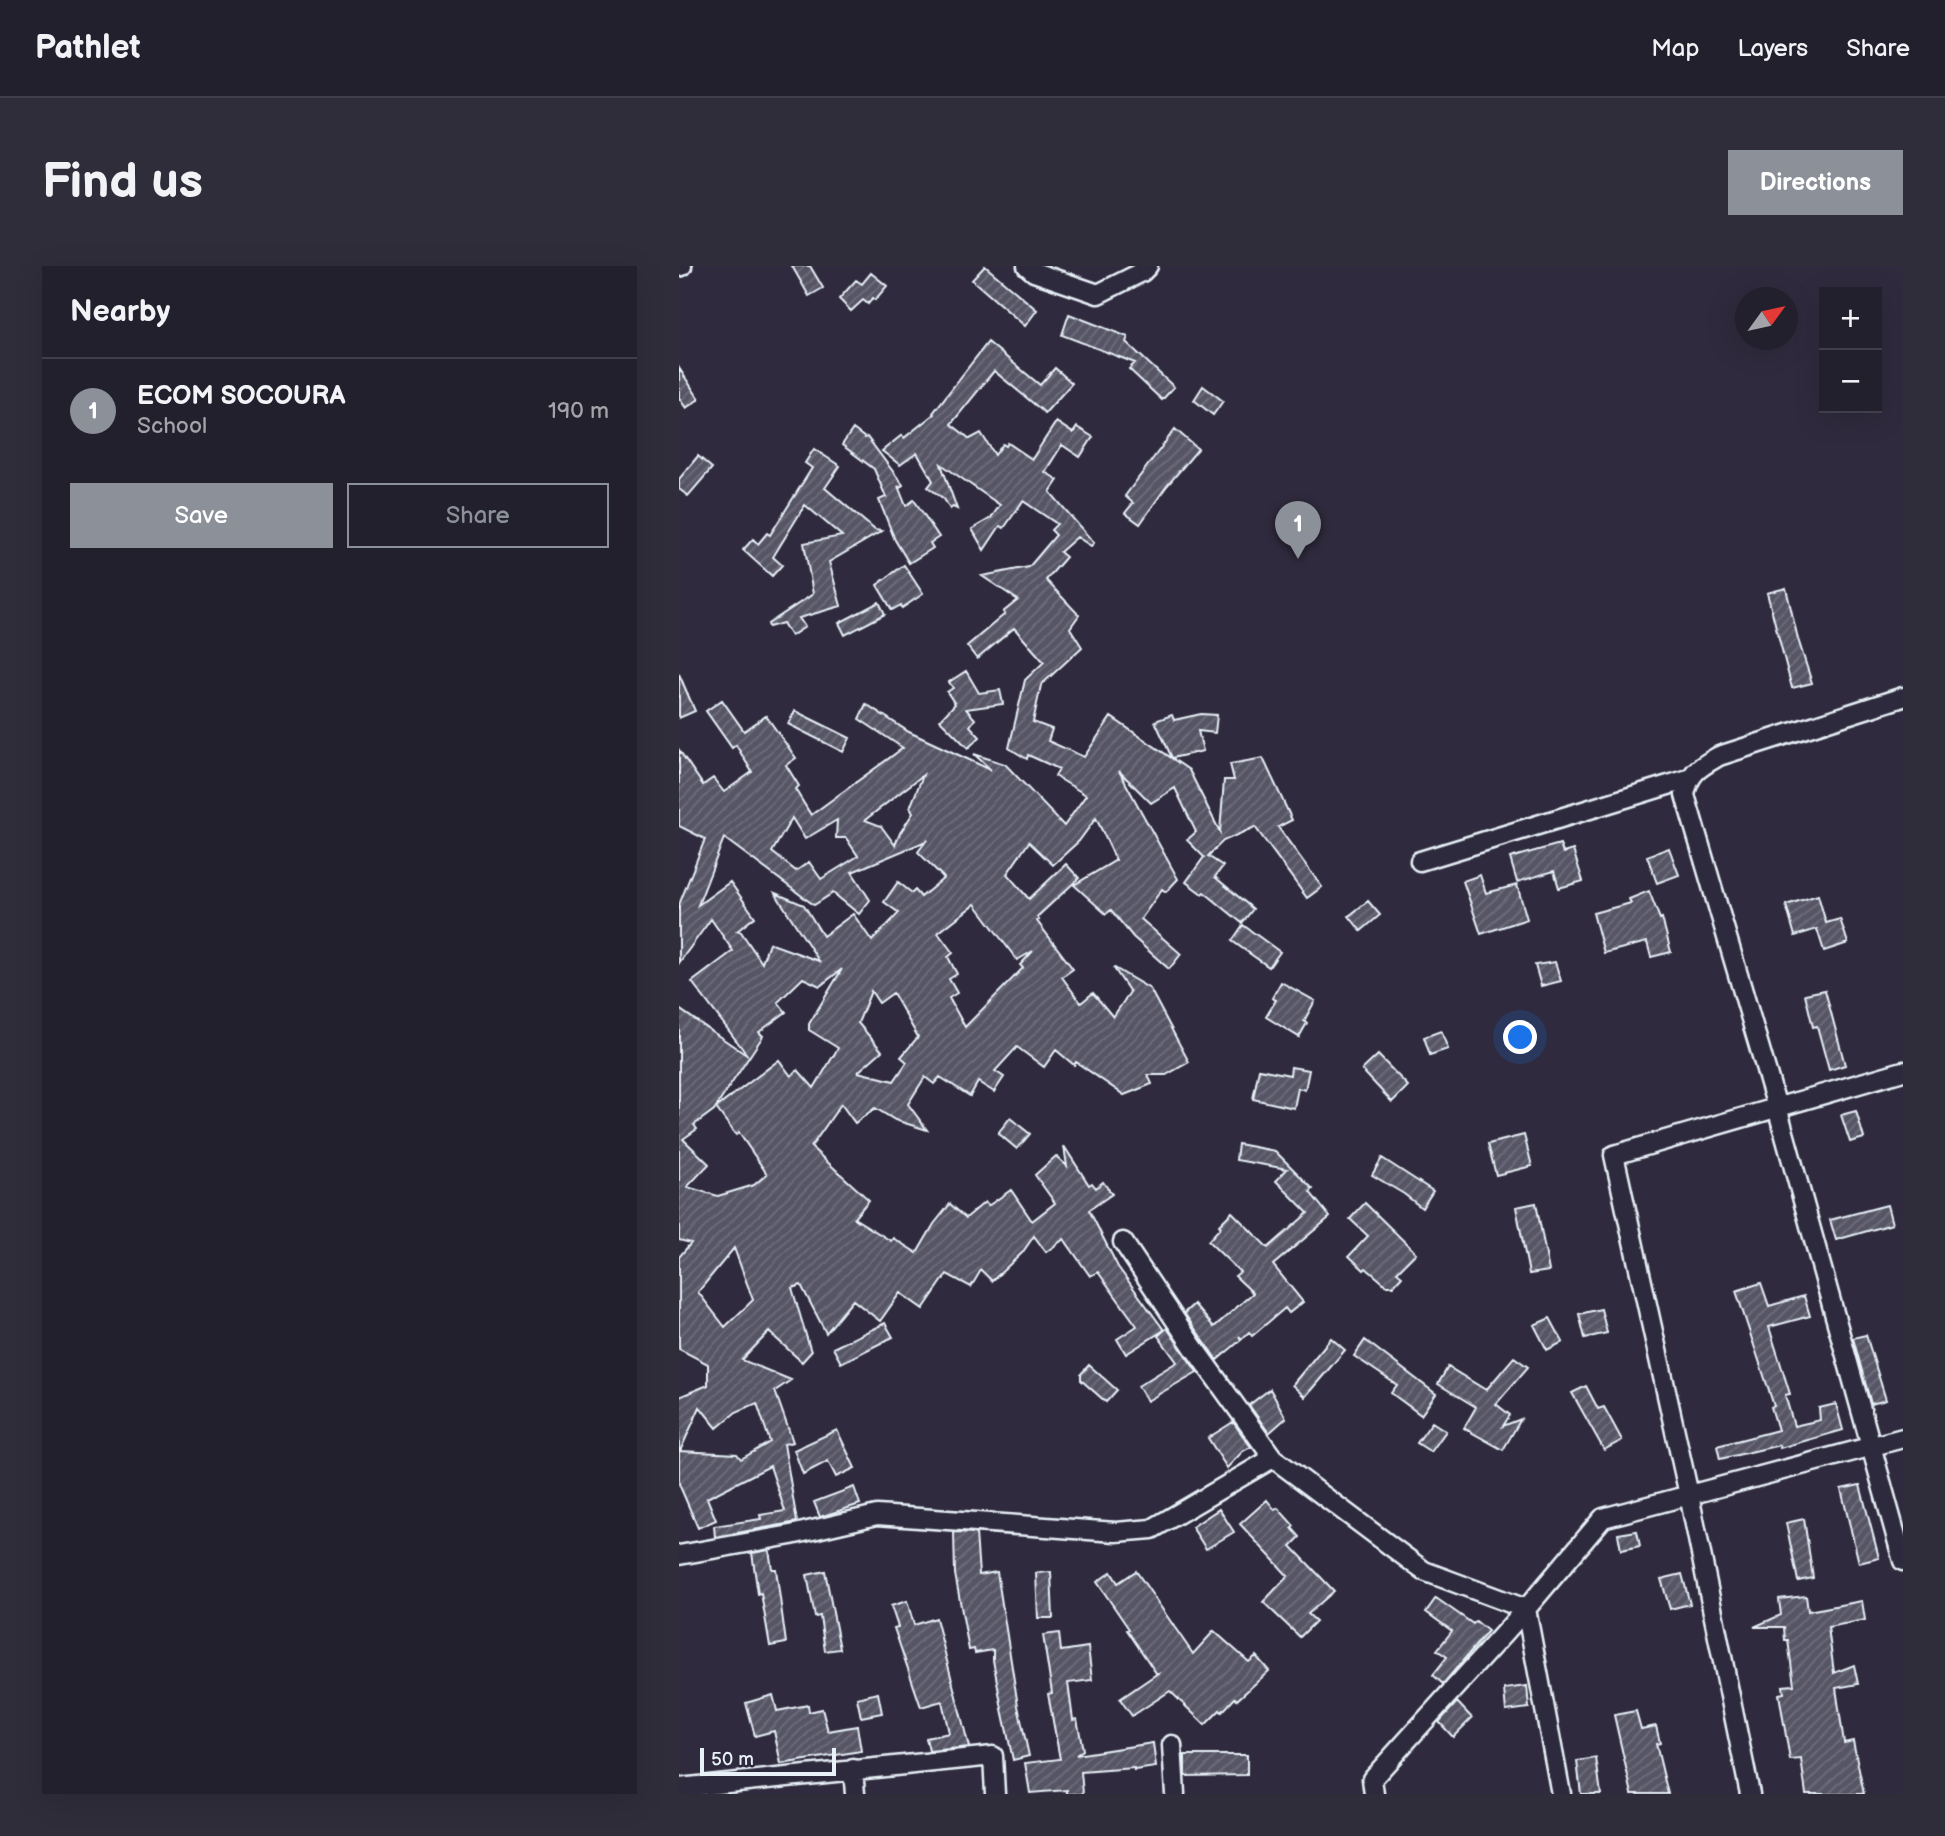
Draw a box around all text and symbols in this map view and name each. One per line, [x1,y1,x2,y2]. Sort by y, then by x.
text: Pathlet [35,28,140,68]
text: Map [1651,34,1699,63]
text: Layers [1737,34,1808,63]
text: Share [1846,34,1910,63]
button: Directions [1728,150,1903,215]
text: Find us [42,153,203,212]
north arrow [1735,287,1798,350]
map controls [1819,287,1882,413]
button: + [1819,287,1882,350]
text: Nearby [70,294,170,330]
button: − [1819,350,1882,413]
text: ECOM SOCOURA [137,381,345,412]
text: 1 [88,397,98,425]
text: 190 m [548,397,609,425]
text: School [137,412,207,440]
button: Save [70,483,333,548]
button: Share [347,483,609,548]
pin: 1 [1275,501,1321,559]
your location [1503,1020,1537,1054]
scale bar [700,1745,837,1777]
text: 50 m [711,1748,754,1771]

